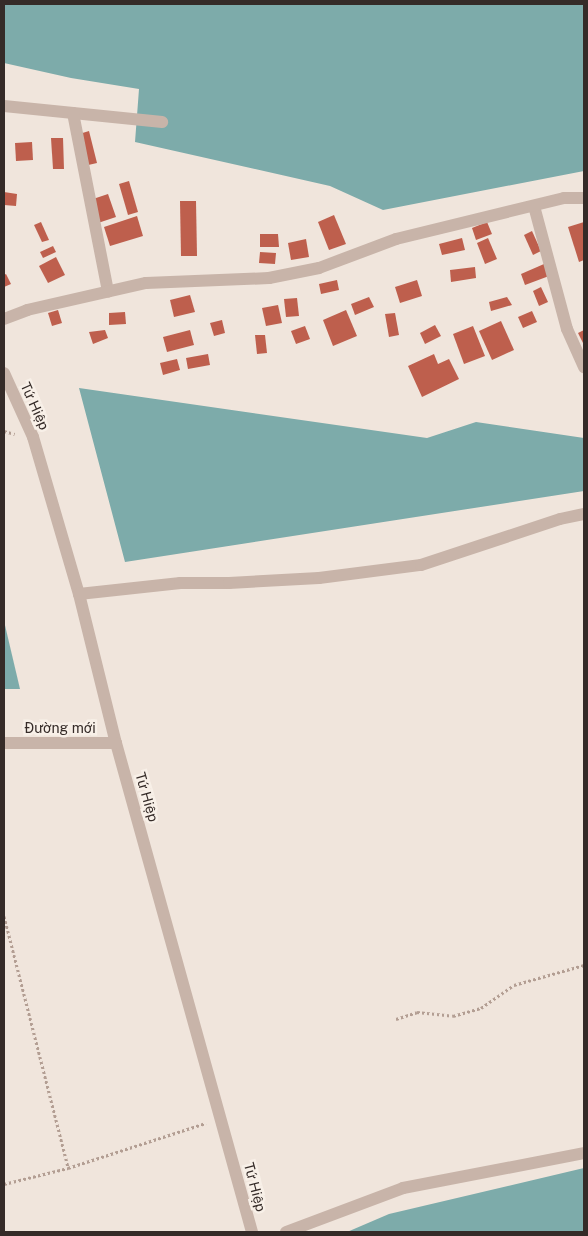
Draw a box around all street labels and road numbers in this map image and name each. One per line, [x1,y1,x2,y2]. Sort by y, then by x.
street label: Tứ Hiệp [17,380,53,432]
street label: Đường mới [24,720,96,736]
street label: Tứ Hiệp [132,770,162,824]
street label: Tứ Hiệp [240,1160,270,1214]

